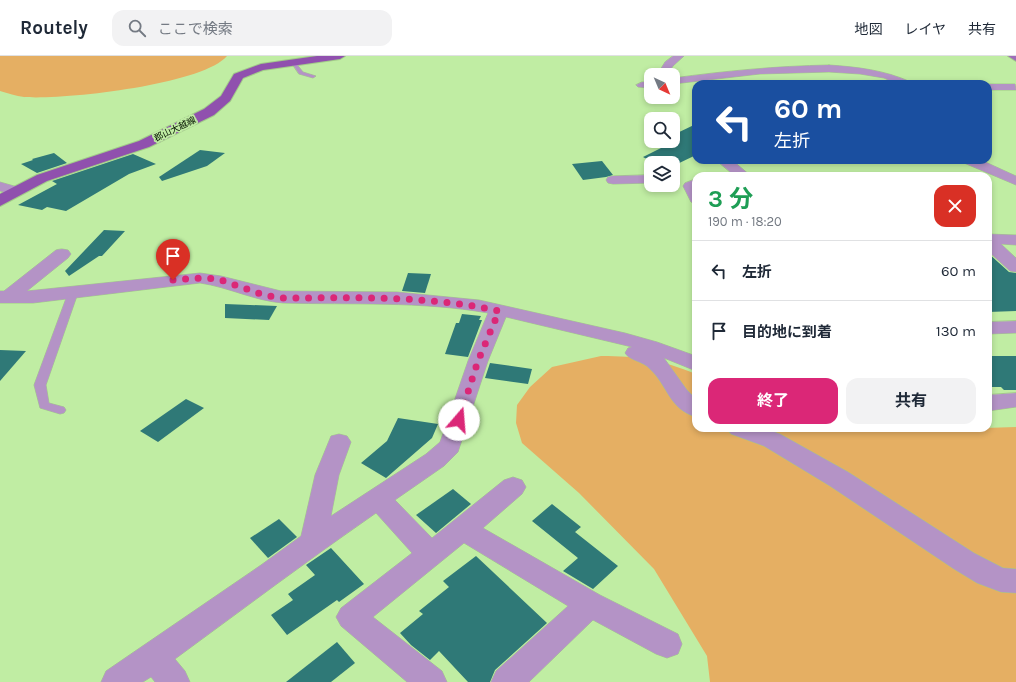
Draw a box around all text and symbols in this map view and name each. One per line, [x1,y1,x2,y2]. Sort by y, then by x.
search box [112,10,392,46]
text: Routely [20,17,88,39]
icon: search [126,17,148,39]
text: ここで検索 [158,20,233,38]
text: 地図 [854,21,882,38]
text: レイヤ [904,21,946,38]
text: 共有 [968,21,996,38]
north arrow [644,68,680,104]
map controls [644,68,680,192]
text: 60 m [774,92,842,125]
icon: left [708,96,760,148]
button: search [644,112,680,148]
street label: 郡山大越線 [153,114,198,143]
text: 左折 [774,130,810,152]
button: layers [644,156,680,192]
text: 3 分 [708,185,753,213]
button: close [934,185,976,227]
text: 190 m · 18:20 [708,214,782,229]
pin [156,239,190,280]
icon: arrive [162,245,184,267]
icon: left [708,260,730,282]
text: 60 m [941,262,976,280]
text: 左折 [742,263,772,281]
icon: arrive [708,320,730,342]
text: 130 m [936,322,976,340]
text: 目的地に到着 [742,323,832,341]
button: 終了 [708,378,838,424]
button: 共有 [846,378,976,424]
position arrow [438,399,480,441]

